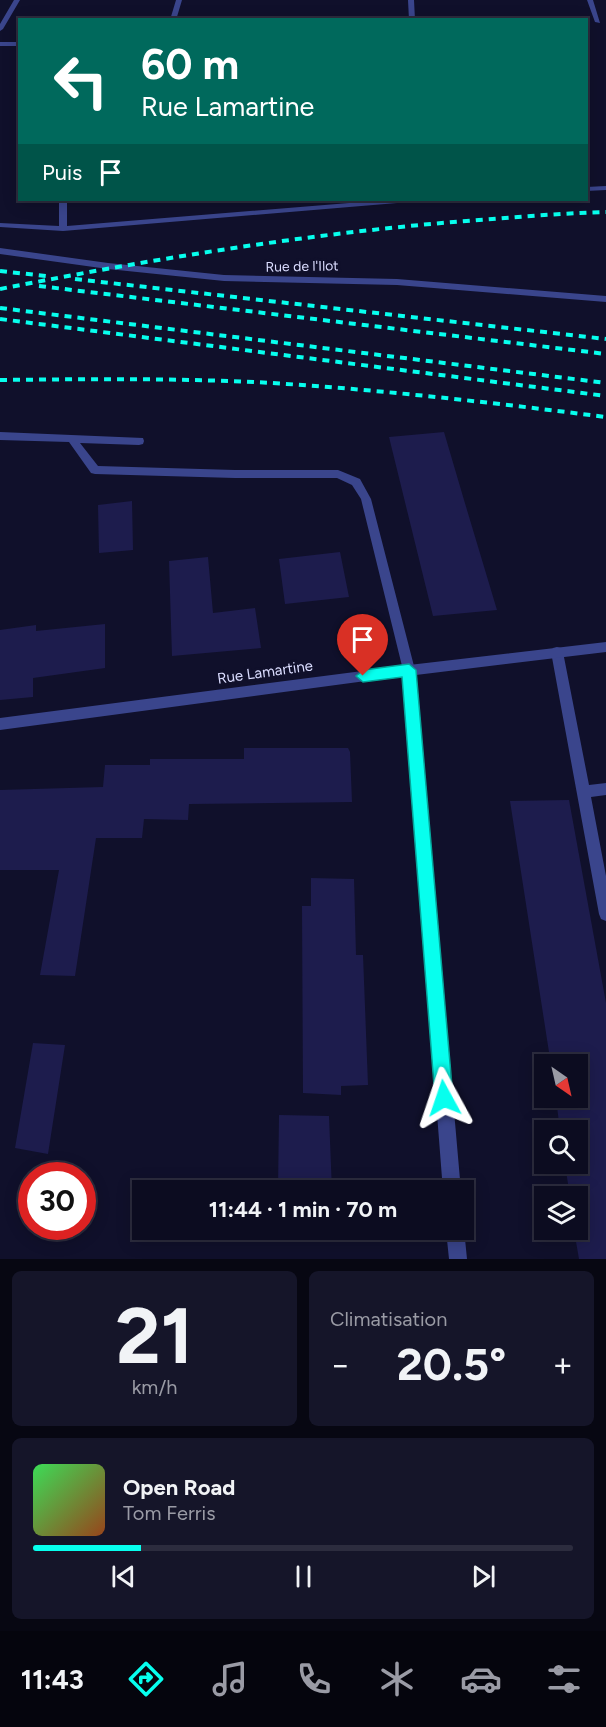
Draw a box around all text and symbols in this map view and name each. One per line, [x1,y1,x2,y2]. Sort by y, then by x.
text: 60 m [141,39,239,90]
icon: left [42,42,120,120]
text: Rue Lamartine [141,90,314,123]
icon: arrive [94,156,127,189]
text: Puis [42,159,82,186]
street label: Rue de l'Ilot [265,257,339,276]
pin [337,614,388,676]
icon: arrive [346,623,379,656]
street label: Rue Lamartine [216,656,314,688]
north arrow [534,1054,588,1108]
map controls [534,1054,588,1240]
position arrow [412,1066,476,1130]
button: search [534,1120,588,1174]
speed limit sign: 30 [18,1162,96,1240]
button: layers [534,1186,588,1240]
text: 11:44 · 1 min · 70 m [209,1196,397,1223]
text: 21 [115,1289,194,1383]
text: Climatisation [330,1307,447,1331]
text: 20.5° [397,1337,506,1391]
text: − [330,1345,351,1384]
text: + [552,1345,573,1384]
text: km/h [132,1375,177,1399]
text: Open Road [123,1474,235,1501]
text: Tom Ferris [123,1501,216,1525]
icon: previous [107,1560,140,1593]
icon: pause [287,1560,320,1593]
icon: next [467,1560,500,1593]
icon: directions [125,1658,167,1700]
icon: music [209,1658,251,1700]
icon: phone [293,1658,335,1700]
icon: climate [376,1658,418,1700]
icon: car [460,1658,502,1700]
icon: filters [543,1658,585,1700]
text: 11:43 [21,1663,84,1696]

